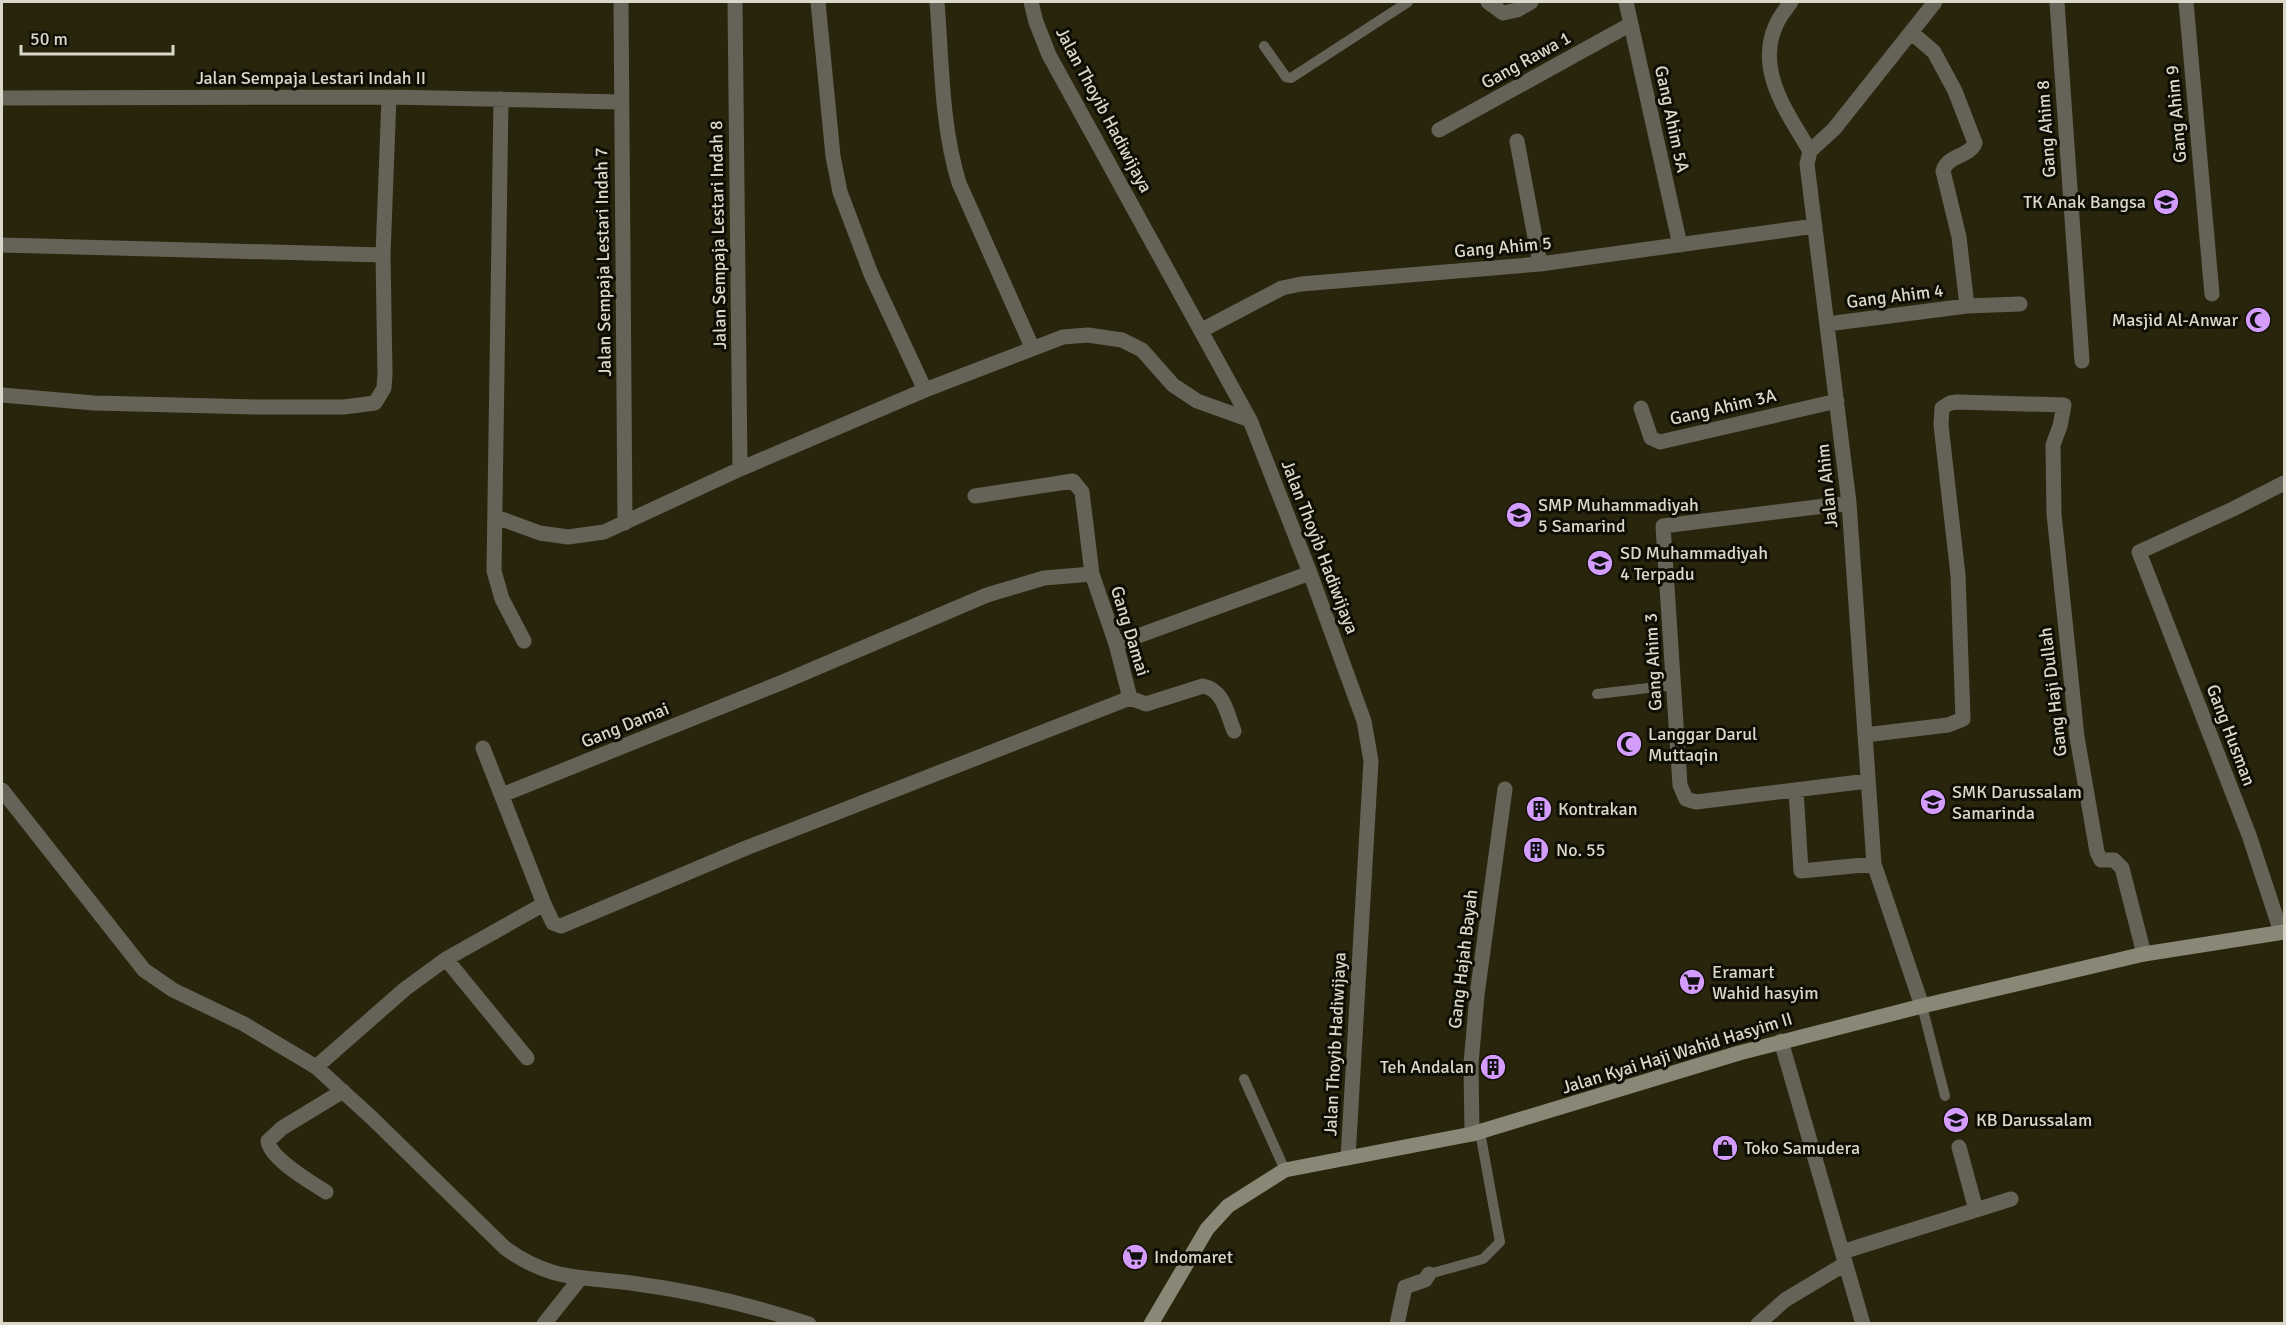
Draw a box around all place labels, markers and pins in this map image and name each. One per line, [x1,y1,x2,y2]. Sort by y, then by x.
school or university icon: TK Anak Bangsa [2151,187,2181,217]
place label: TK Anak Bangsa [2023,191,2146,213]
mosque icon: Masjid Al-Anwar [2243,305,2273,335]
place label: Masjid Al-Anwar [2112,309,2238,331]
place label: SMP Muhammadiyah 5 Samarind [1538,494,1699,537]
school or university icon: SMP Muhammadiyah 5 Samarind [1504,500,1534,530]
place label: SD Muhammadiyah 4 Terpadu [1620,542,1768,585]
school or university icon: SD Muhammadiyah 4 Terpadu [1585,548,1615,578]
place label: Langgar Darul Muttaqin [1648,723,1757,766]
mosque icon: Langgar Darul Muttaqin [1614,729,1644,759]
place label: SMK Darussalam Samarinda [1952,781,2082,824]
school or university icon: SMK Darussalam Samarinda [1918,787,1948,817]
building icon: Kontrakan [1524,794,1554,824]
place label: Kontrakan [1558,798,1638,820]
building icon: No. 55 [1521,835,1551,865]
place label: No. 55 [1556,839,1606,861]
place label: Eramart Wahid hasyim [1712,961,1819,1004]
supermarket icon: Eramart Wahid hasyim [1677,967,1707,997]
building icon: Teh Andalan [1478,1052,1508,1082]
place label: Teh Andalan [1380,1056,1474,1078]
school or university icon: KB Darussalam [1941,1105,1971,1135]
place label: KB Darussalam [1976,1109,2092,1131]
shop icon: Toko Samudera [1710,1133,1740,1163]
place label: Toko Samudera [1744,1137,1860,1159]
supermarket icon: Indomaret [1120,1242,1150,1272]
place label: Indomaret [1154,1246,1233,1268]

